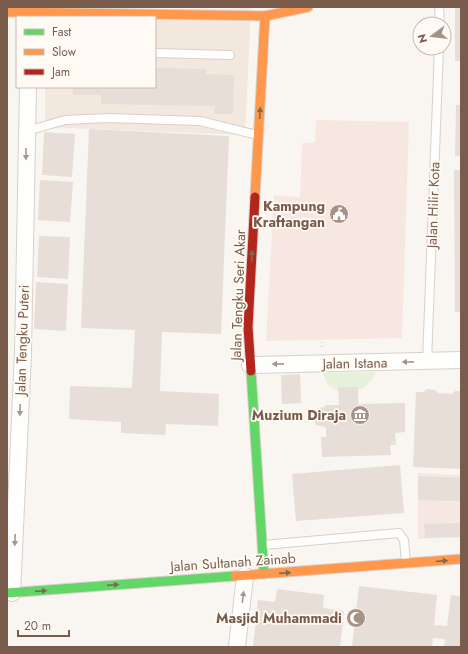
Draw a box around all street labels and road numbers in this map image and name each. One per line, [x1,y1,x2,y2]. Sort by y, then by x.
street label: Jalan Hilir Kota [421,162,445,250]
street label: Jalan Tengku Seri Akar [226,229,250,363]
street label: Jalan Tengku Puteri [10,284,34,398]
street label: Jalan Istana [320,352,388,374]
street label: Jalan Sultanah Zainab [168,548,296,576]

